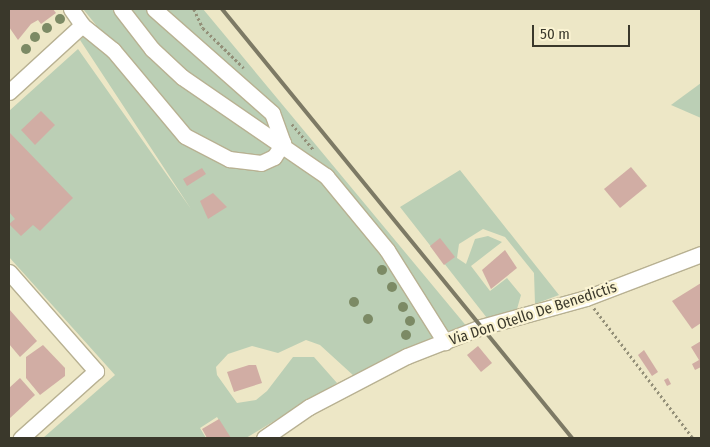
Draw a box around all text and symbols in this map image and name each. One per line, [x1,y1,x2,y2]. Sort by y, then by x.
scale bar [535,15,632,47]
text: 50 m [540,25,570,43]
street label: Via Don Otello De Benedictis [447,278,619,350]

